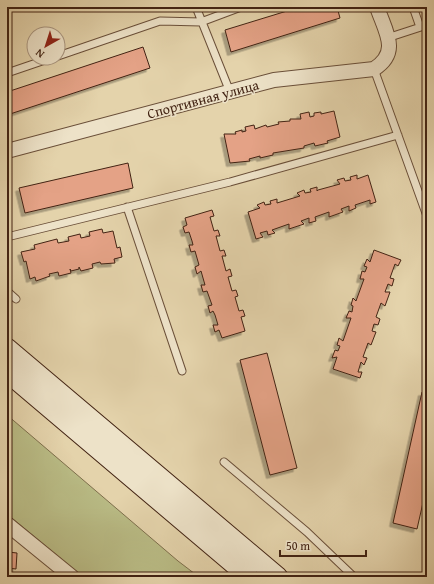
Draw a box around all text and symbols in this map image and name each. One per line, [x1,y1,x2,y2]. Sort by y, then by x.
north arrow [26,26,66,66]
text: N [31,45,48,62]
street label: Спортивная улица [145,74,261,124]
scale bar [280,532,366,558]
text: 50 m [286,537,310,554]

